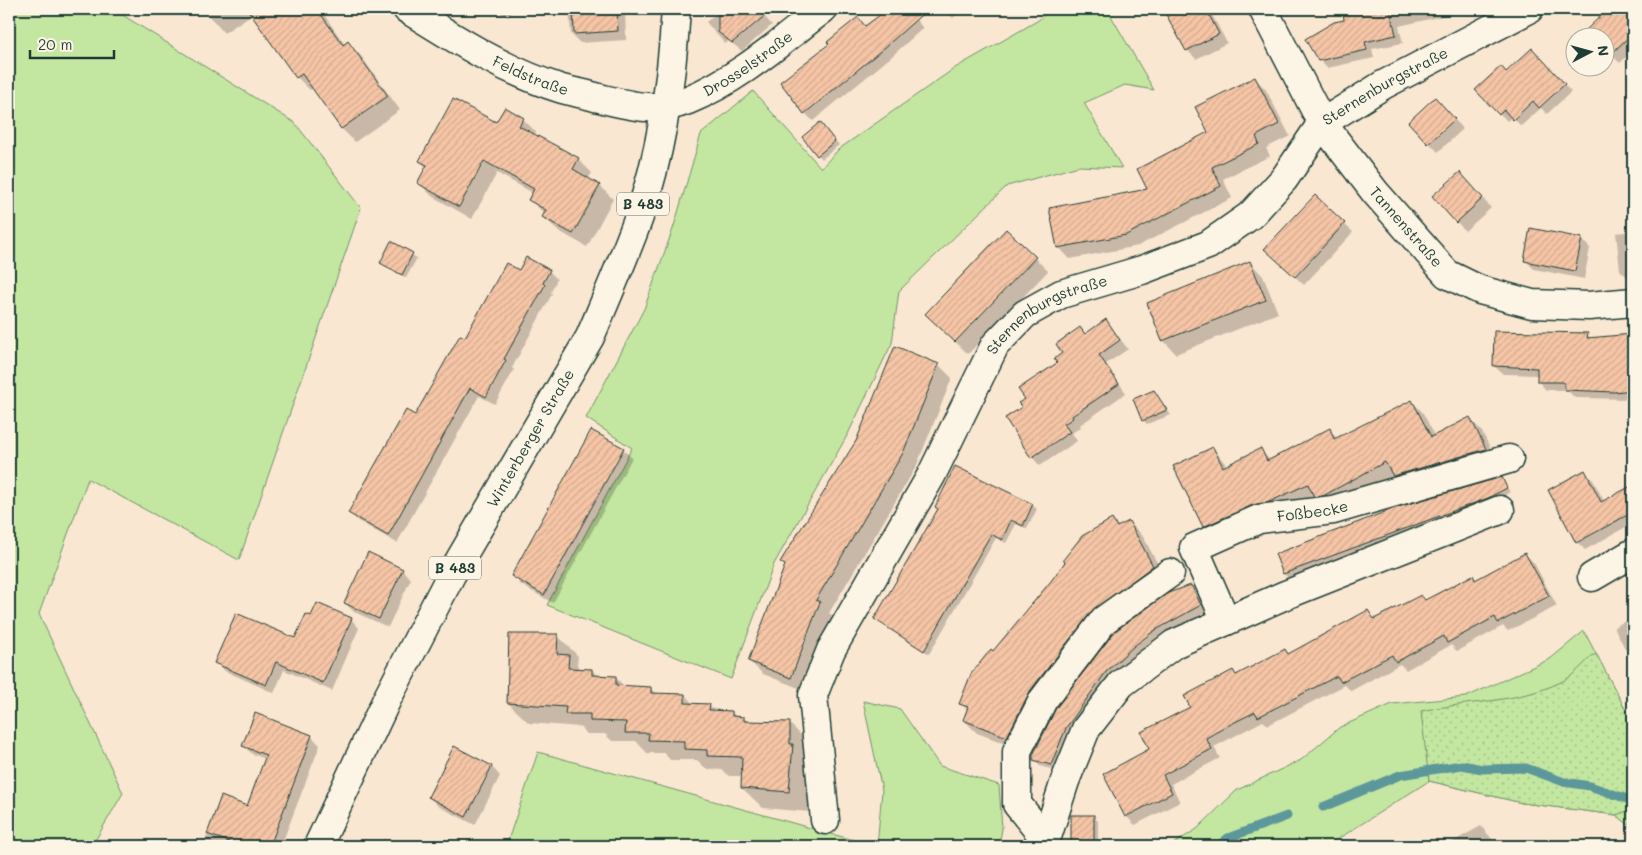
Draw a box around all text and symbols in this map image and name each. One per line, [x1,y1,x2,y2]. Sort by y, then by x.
street label: Drosselstraße [699,26,796,101]
scale bar [30,28,114,60]
north arrow [1564,28,1614,78]
text: 20 m [38,34,72,54]
street label: Sternenburgstraße [1318,42,1451,129]
text: N [1593,44,1613,57]
street label: Feldstraße [490,50,571,99]
street label: Tannenstraße [1365,182,1448,271]
road number: B 483 [617,192,669,215]
street label: Sternenburgstraße [981,270,1109,357]
street label: Winterberger Straße [482,365,578,511]
street label: Foßbecke [1276,495,1350,526]
road number: B 483 [429,556,481,580]

